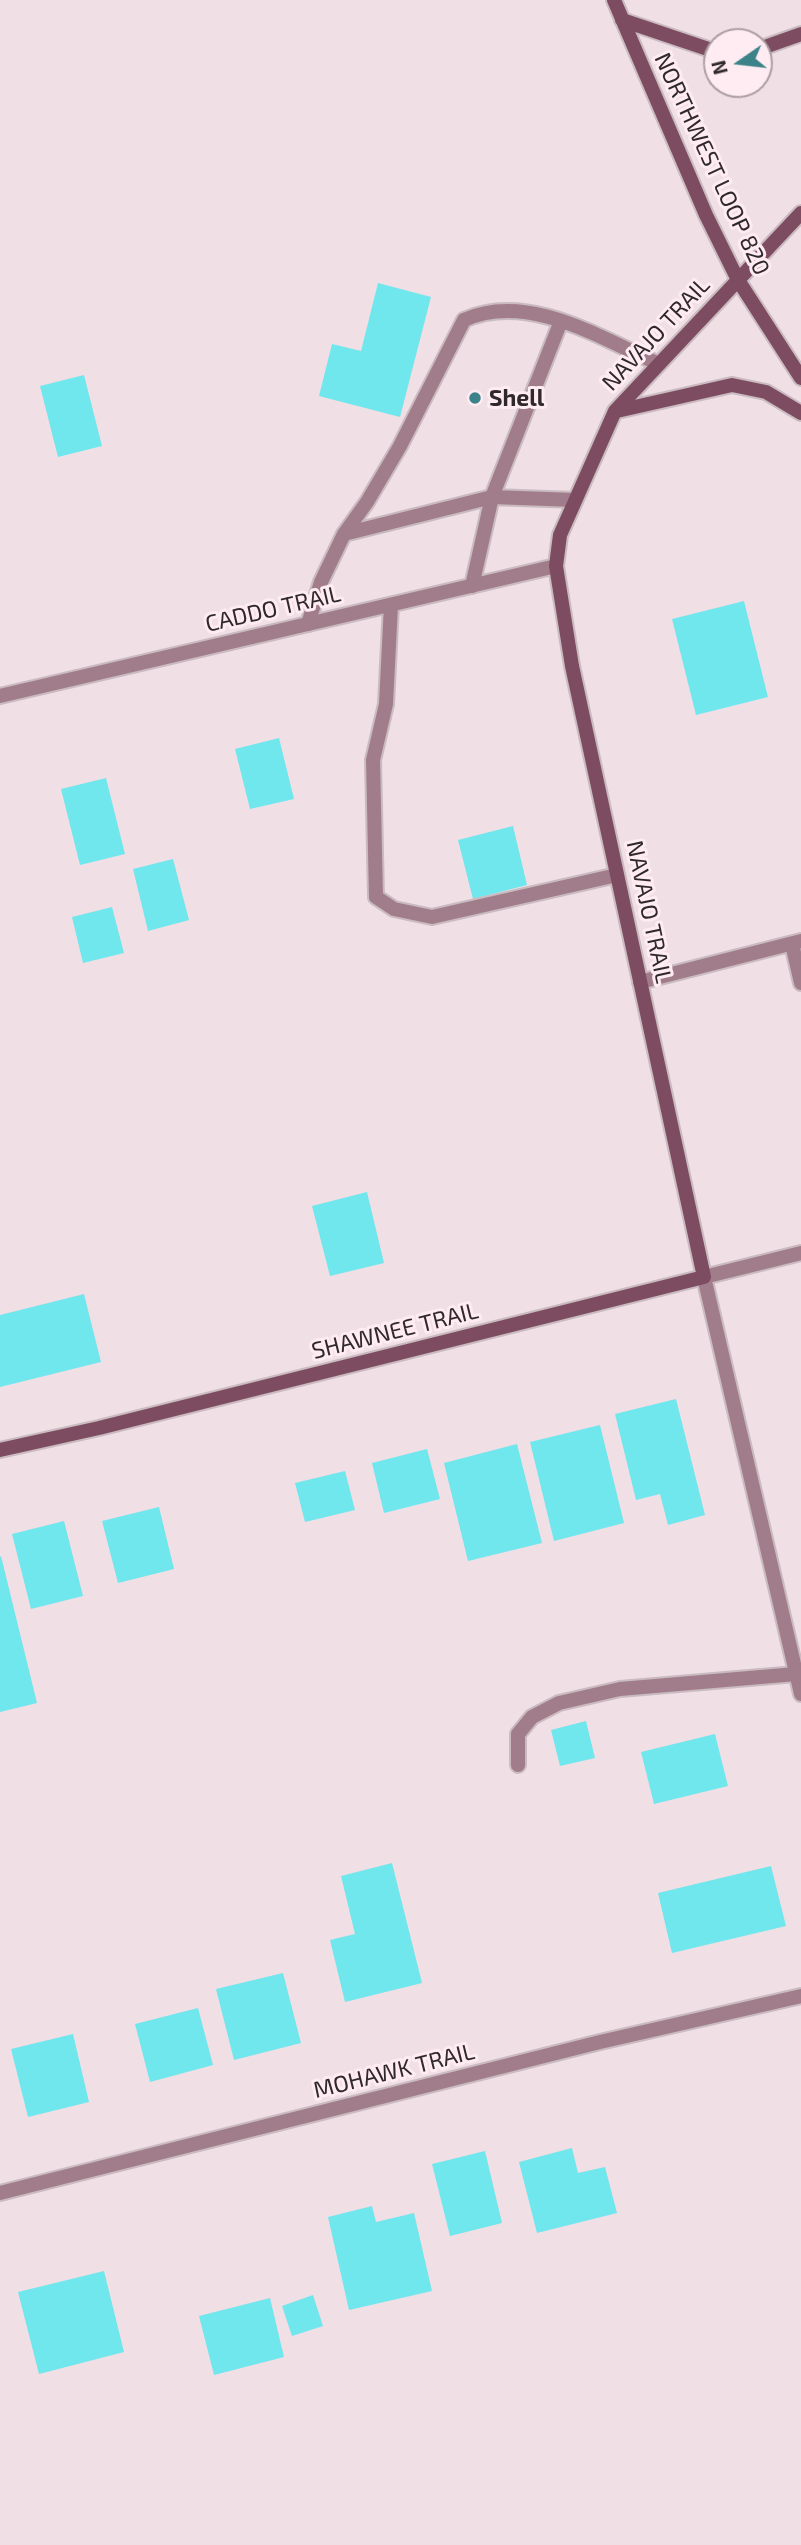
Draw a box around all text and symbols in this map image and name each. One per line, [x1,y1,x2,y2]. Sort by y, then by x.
north arrow [703,28,773,98]
street label: NORTHWEST LOOP 820 [648,49,776,279]
street label: NAVAJO TRAIL [596,271,716,397]
place label: Shell [489,384,544,412]
marker: Shell [467,390,483,406]
street label: CADDO TRAIL [203,580,343,638]
street label: NAVAJO TRAIL [620,838,678,986]
street label: SHAWNEE TRAIL [309,1297,481,1365]
street label: MOHAWK TRAIL [311,2038,477,2104]

